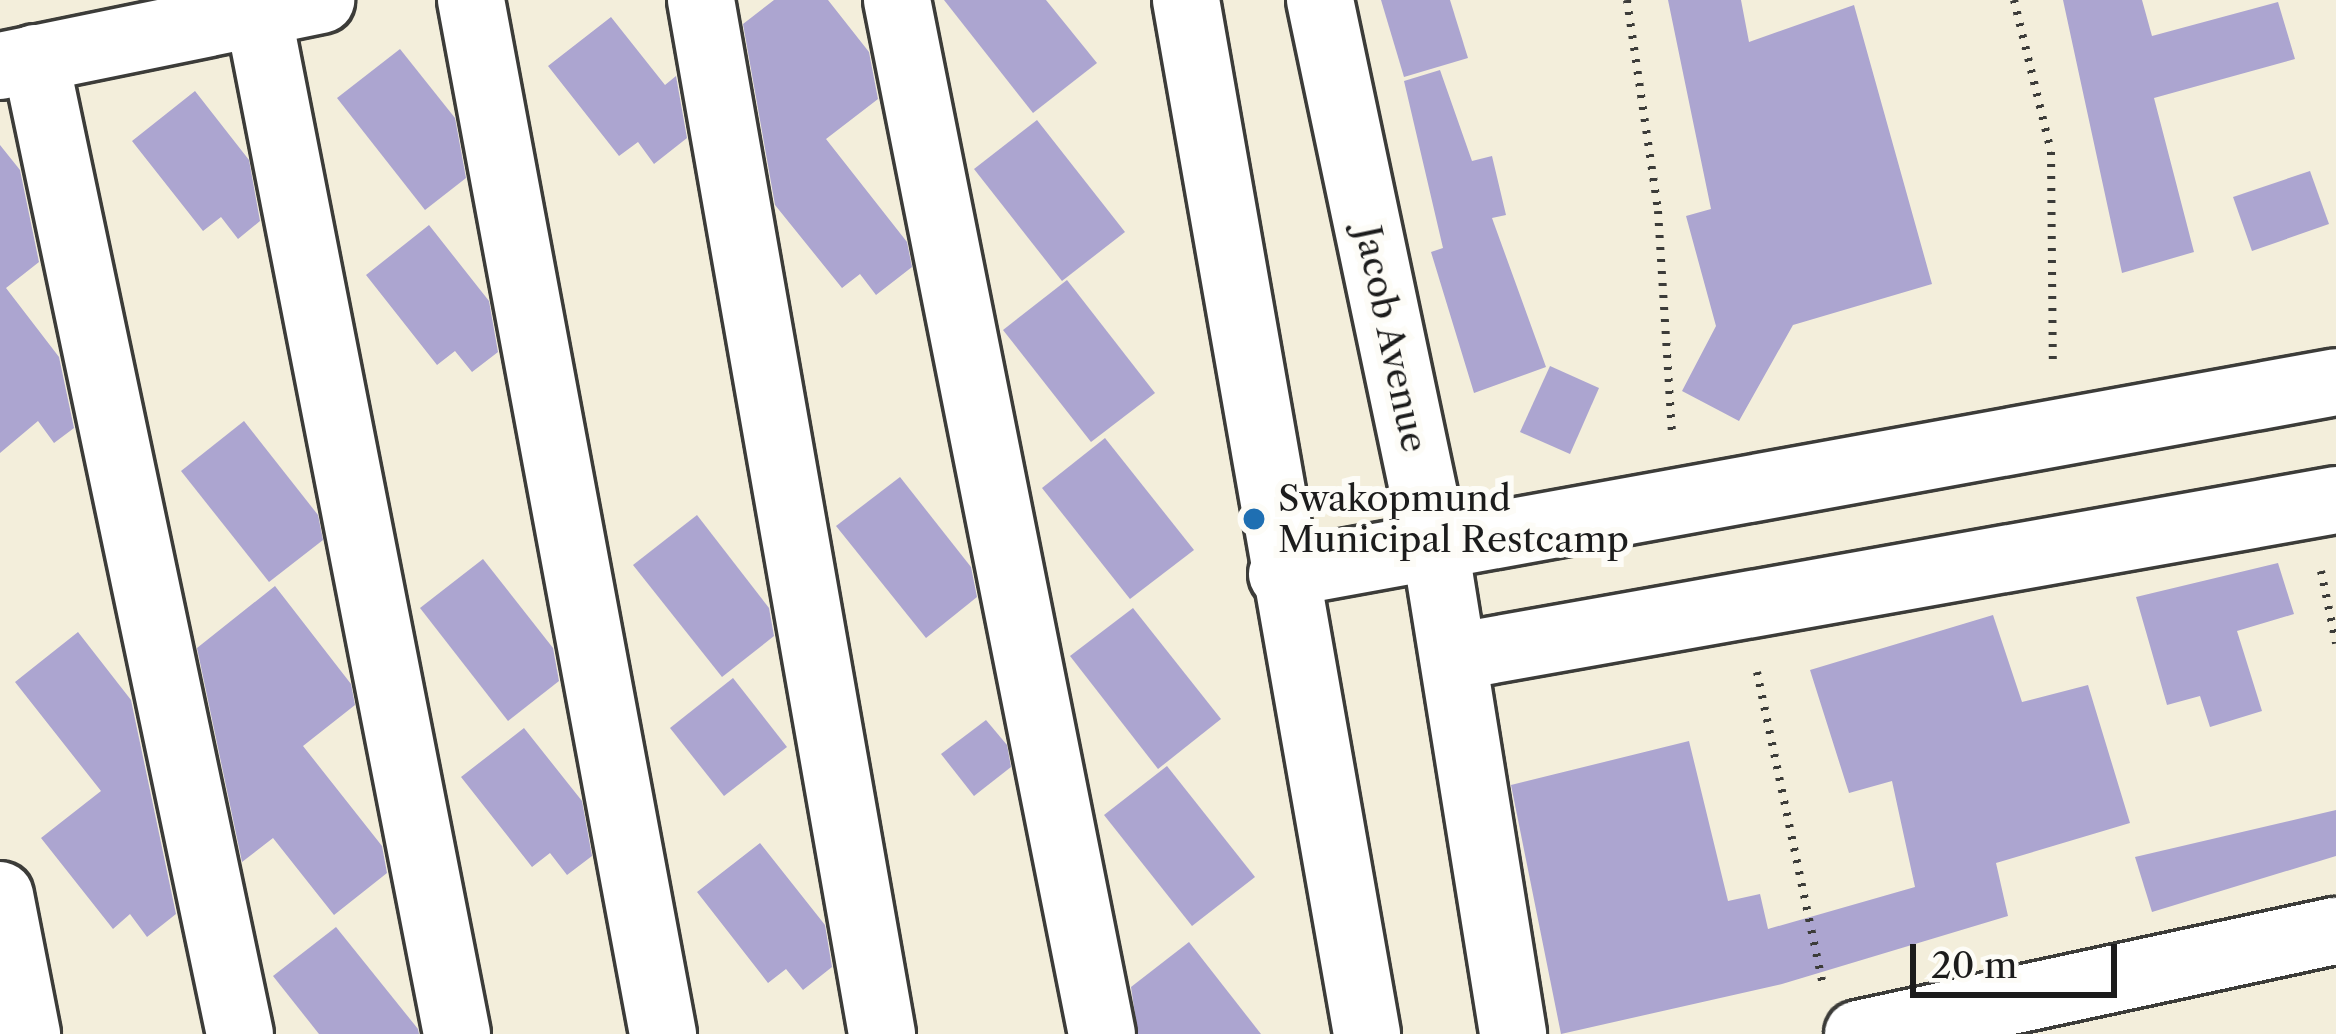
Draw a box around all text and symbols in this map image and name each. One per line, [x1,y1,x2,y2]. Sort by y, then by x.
street label: Jacob Avenue [1346,221,1436,457]
place label: Swakopmund Municipal Restcamp [1278,476,1629,561]
marker: Swakopmund Municipal Restcamp [1241,506,1267,532]
scale bar [1916,920,2123,994]
text: 20 m [1931,943,2018,987]

